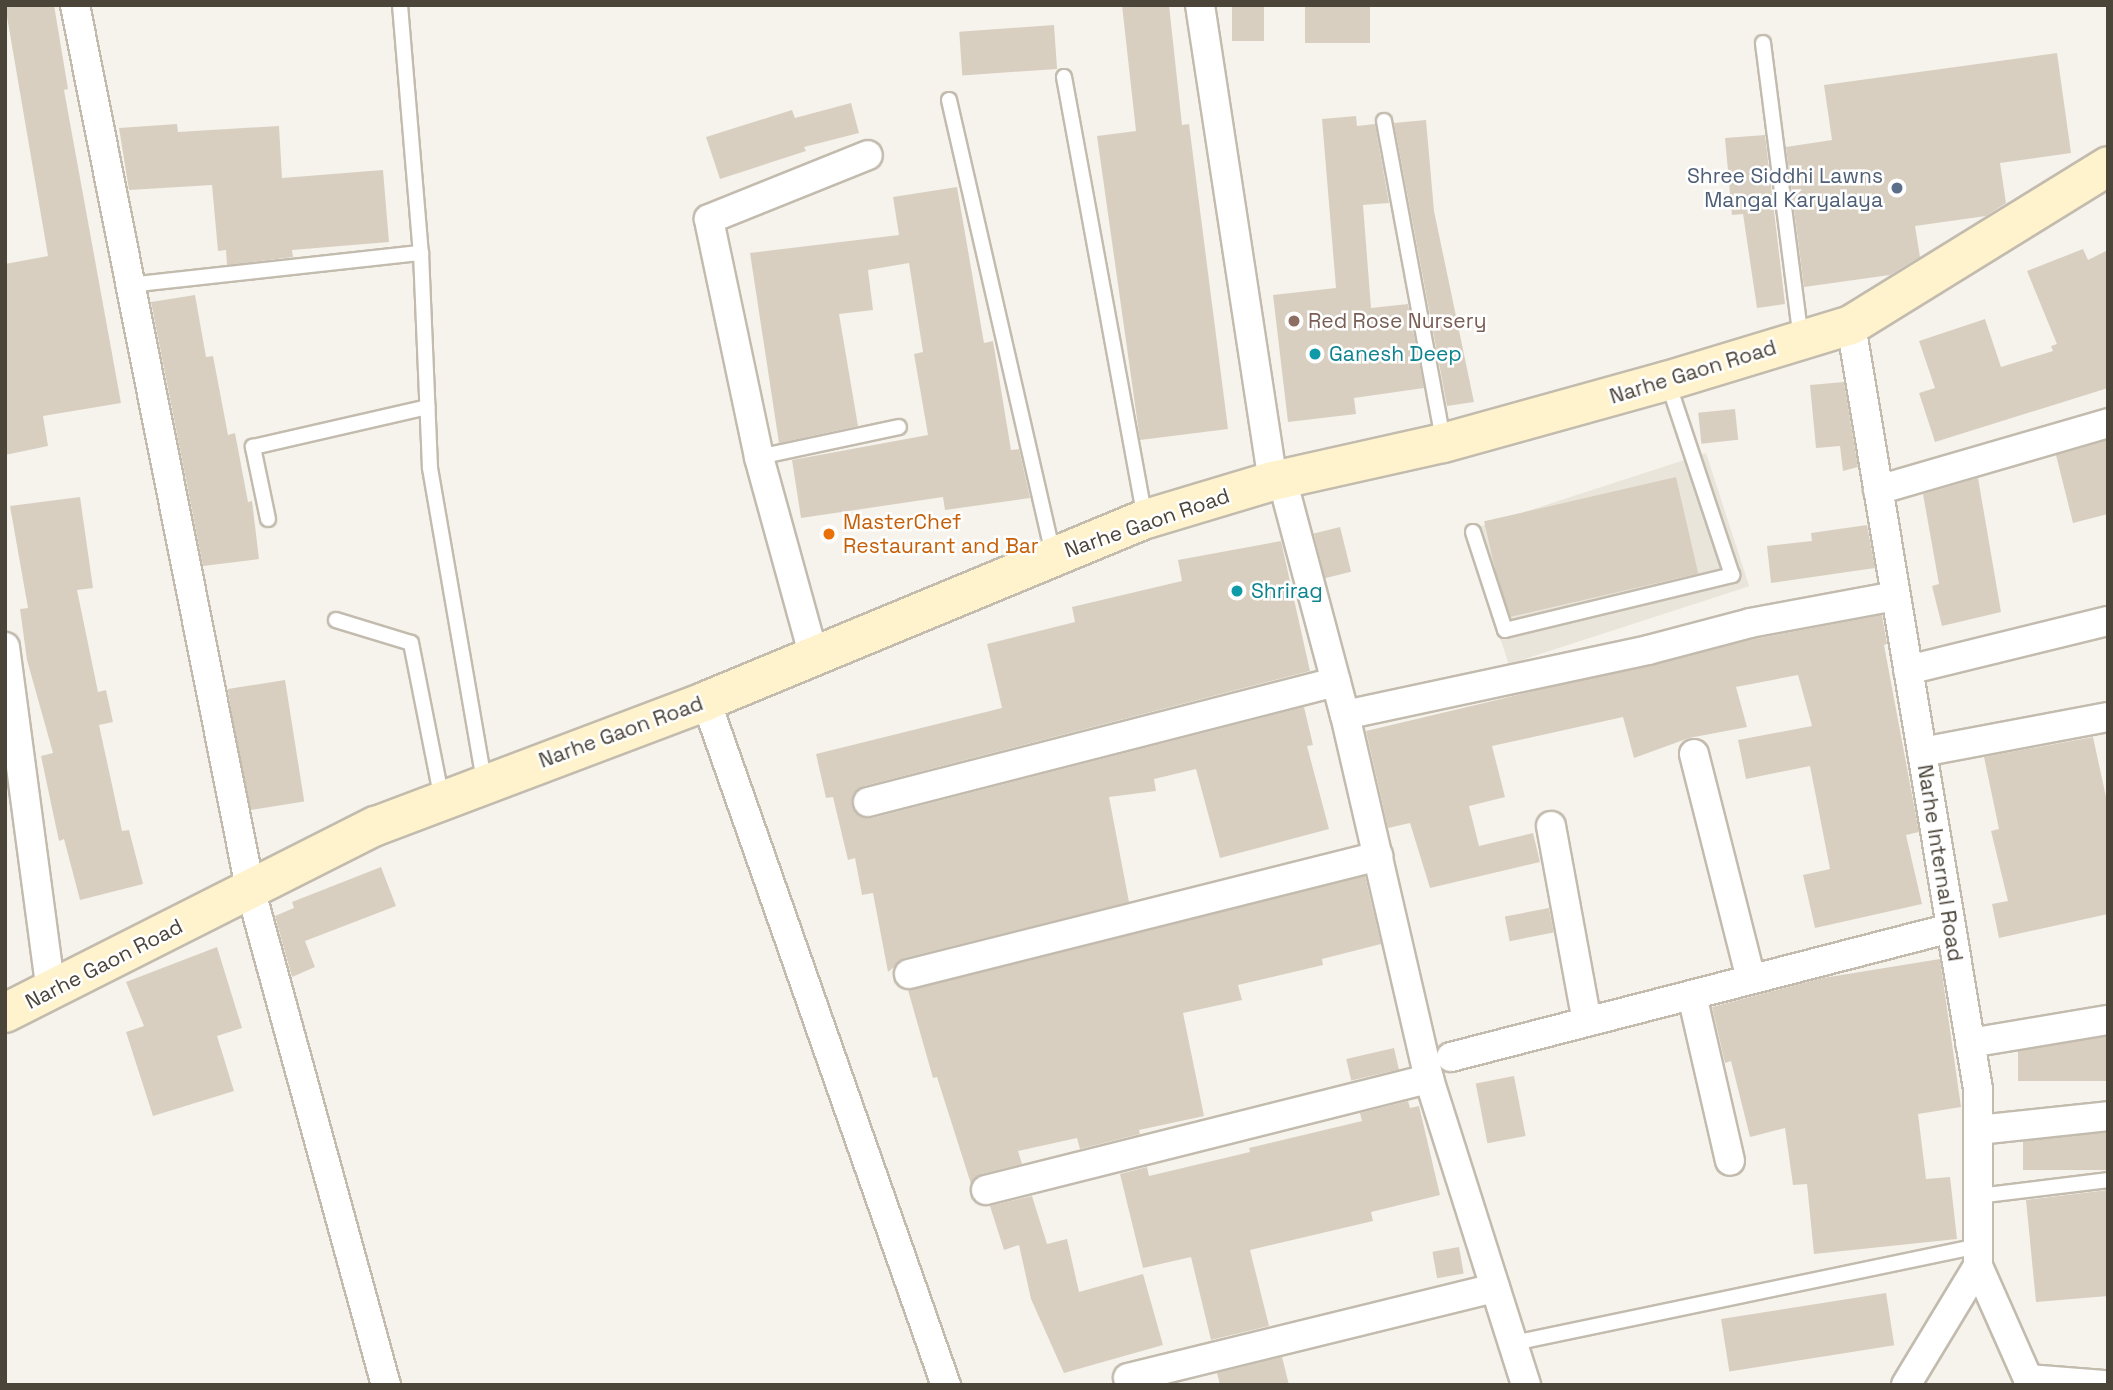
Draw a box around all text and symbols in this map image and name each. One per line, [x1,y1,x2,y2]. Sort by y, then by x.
place label: Shree Siddhi Lawns Mangal Karyalaya [1687,163,1883,213]
marker: Shree Siddhi Lawns Mangal Karyalaya [1889,180,1905,196]
place label: Red Rose Nursery [1308,308,1487,334]
marker: Red Rose Nursery [1286,313,1302,329]
street label: Narhe Gaon Road [1607,335,1779,409]
place label: Ganesh Deep [1329,341,1462,367]
marker: Ganesh Deep [1307,346,1323,362]
street label: Narhe Gaon Road [1061,483,1233,563]
place label: MasterChef Restaurant and Bar [843,509,1039,559]
marker: MasterChef Restaurant and Bar [821,526,837,542]
place label: Shrirag [1251,578,1323,604]
marker: Shrirag [1229,583,1245,599]
street label: Narhe Gaon Road [535,691,707,773]
street label: Narhe Internal Road [1912,763,1968,963]
street label: Narhe Gaon Road [21,913,187,1015]

